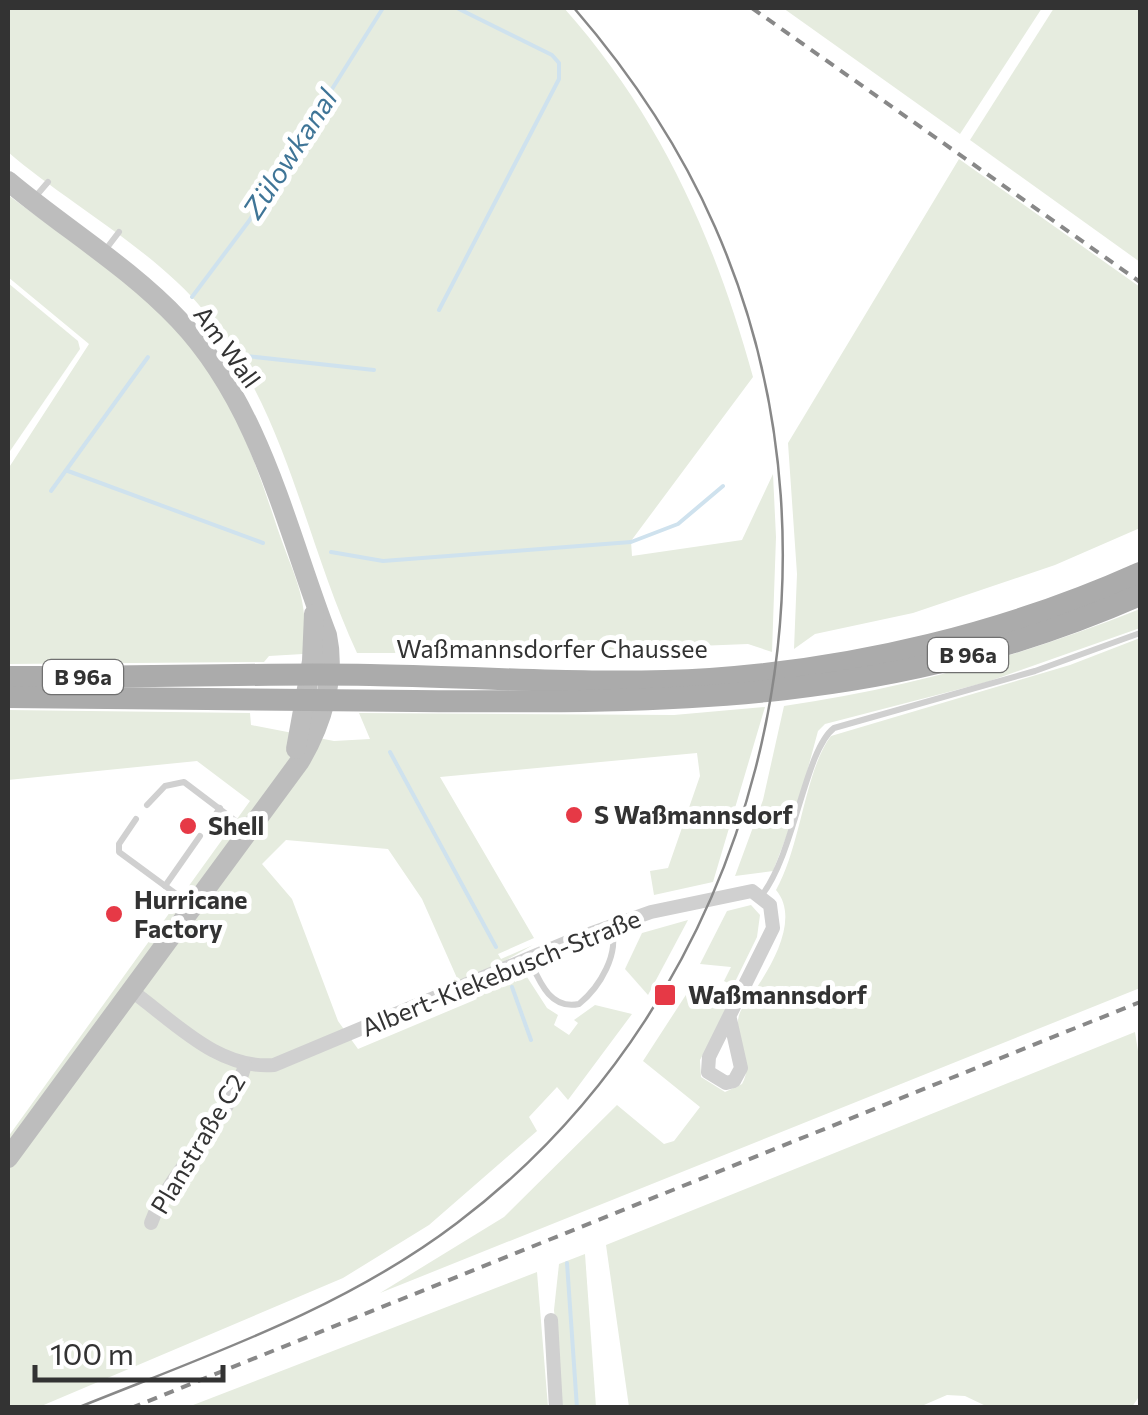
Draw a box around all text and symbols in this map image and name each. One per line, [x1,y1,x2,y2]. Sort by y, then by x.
water label: Zülowkanal [234,82,344,225]
street label: Am Wall [188,300,268,393]
street label: Waßmannsdorfer Chaussee [396,633,708,663]
road number: B 96a [928,638,1008,672]
road number: B 96a [43,660,123,694]
place label: S Waßmannsdorf [594,799,793,829]
marker: S Waßmannsdorf [563,804,585,826]
place label: Shell [208,810,264,840]
marker: Shell [177,815,199,837]
place label: Hurricane Factory [134,884,248,943]
street label: Albert-Kiekebusch-Straße [357,902,644,1042]
marker: Hurricane Factory [103,903,125,925]
place label: Waßmannsdorf [688,979,868,1009]
marker: Waßmannsdorf [652,982,678,1008]
street label: Planstraße C2 [144,1068,251,1219]
scale bar [35,1320,222,1382]
text: 100 m [50,1334,134,1371]

